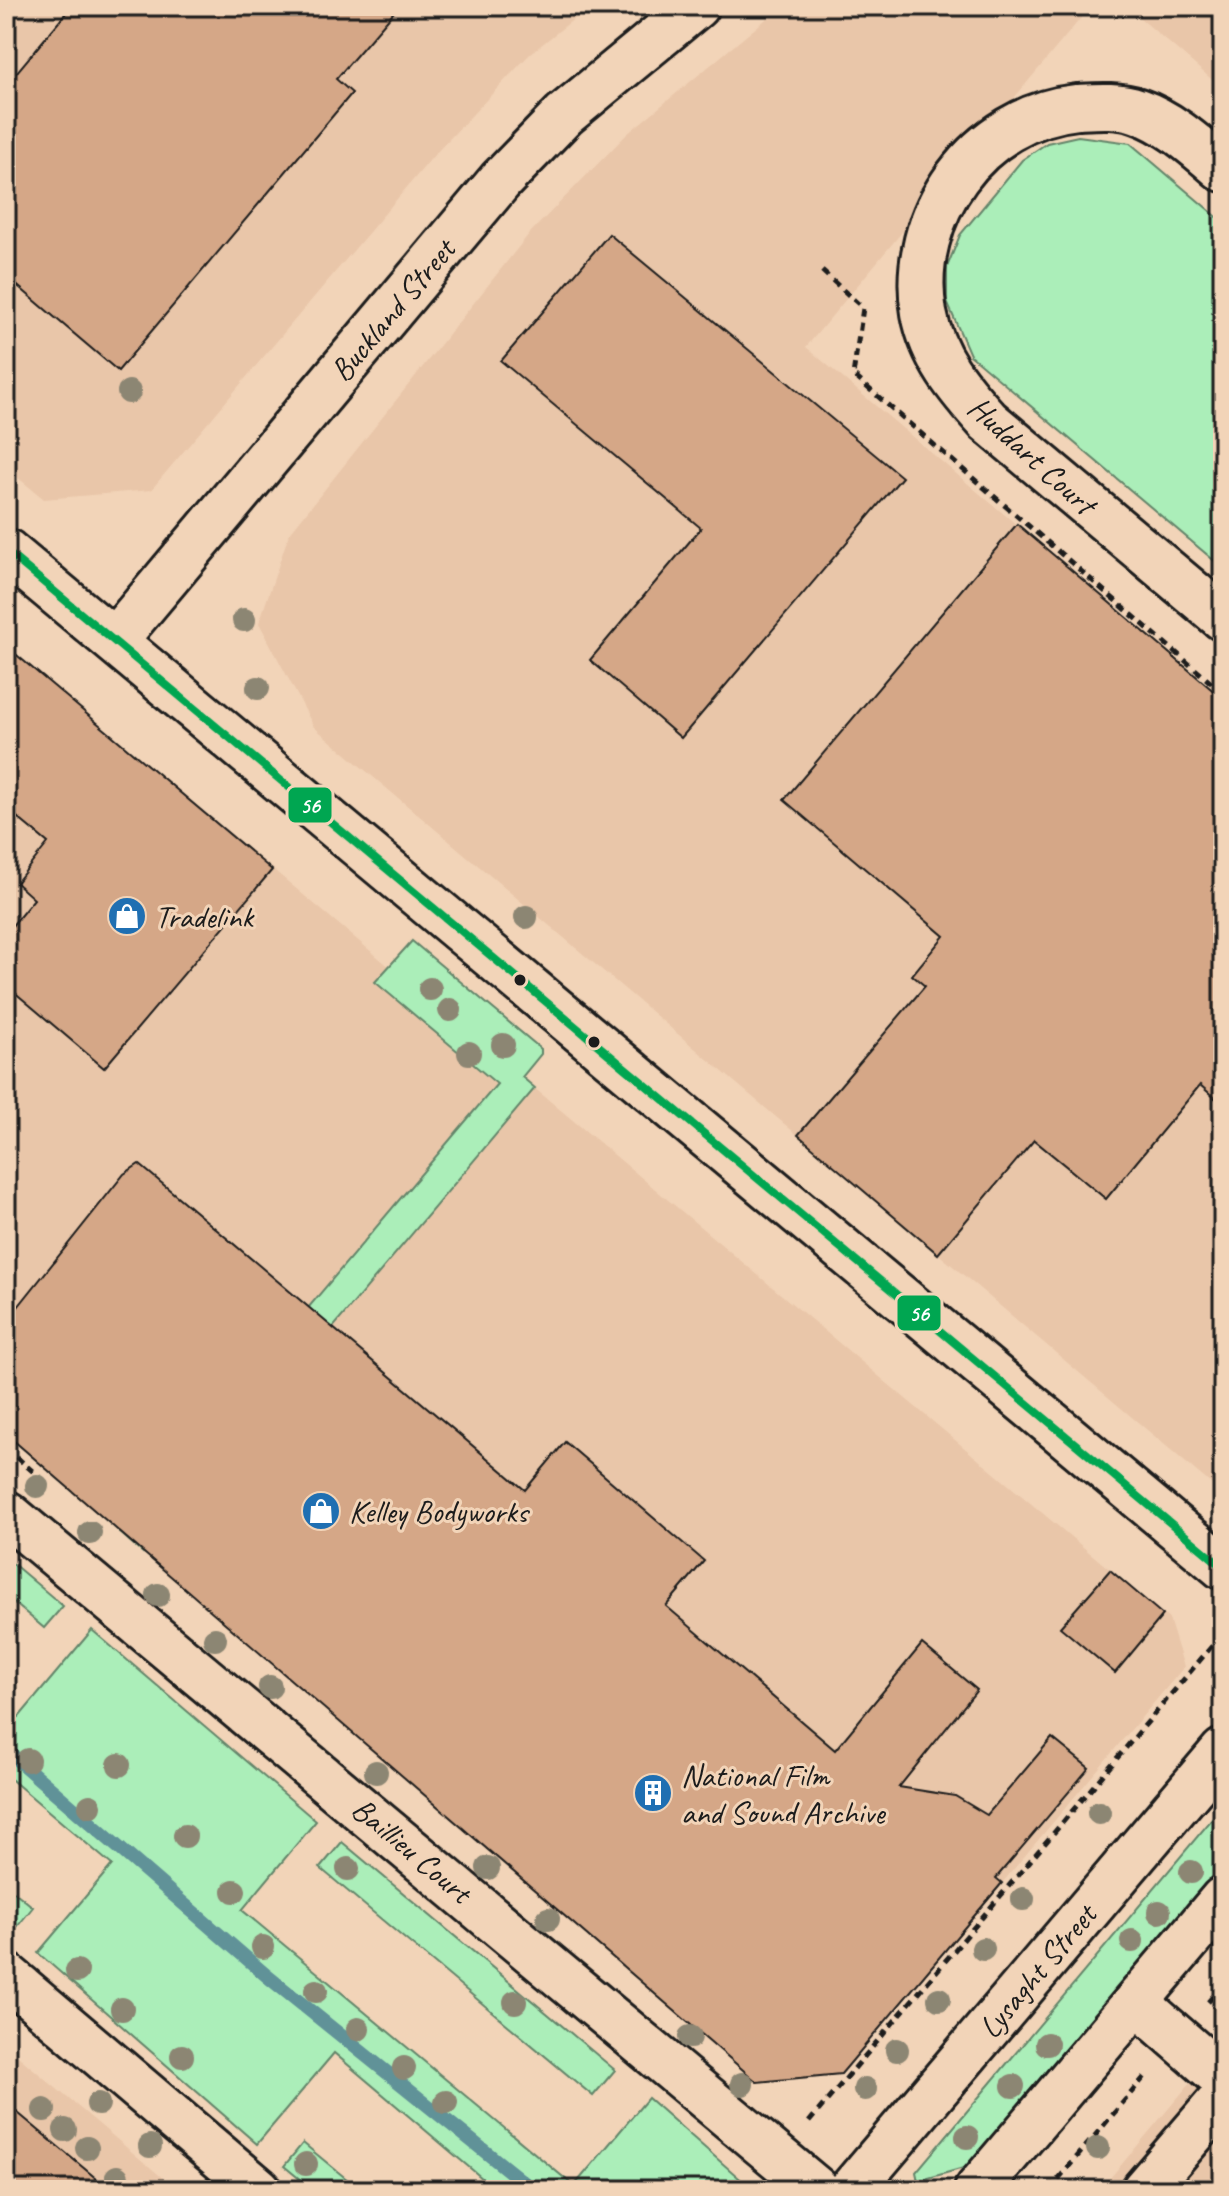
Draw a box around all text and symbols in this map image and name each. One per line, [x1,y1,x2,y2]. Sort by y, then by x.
street label: Buckland Street [321,228,466,390]
street label: Huddart Court [959,387,1107,526]
line badge: 56 [287,786,333,824]
text: 56 [300,792,322,820]
shop icon: Tradelink [106,895,148,937]
place label: Tradelink [155,896,255,937]
unlabelled marker [512,972,528,988]
unlabelled marker [586,1034,602,1050]
line badge: 56 [896,1294,942,1332]
text: 56 [909,1300,931,1328]
shop icon: Kelley Bodyworks [300,1490,342,1532]
place label: Kelley Bodyworks [349,1491,531,1532]
place label: National Film and Sound Archive [681,1755,887,1833]
building icon: National Film and Sound Archive [632,1772,674,1814]
street label: Baillieu Court [343,1788,483,1914]
street label: Lysaght Street [969,1893,1107,2047]

